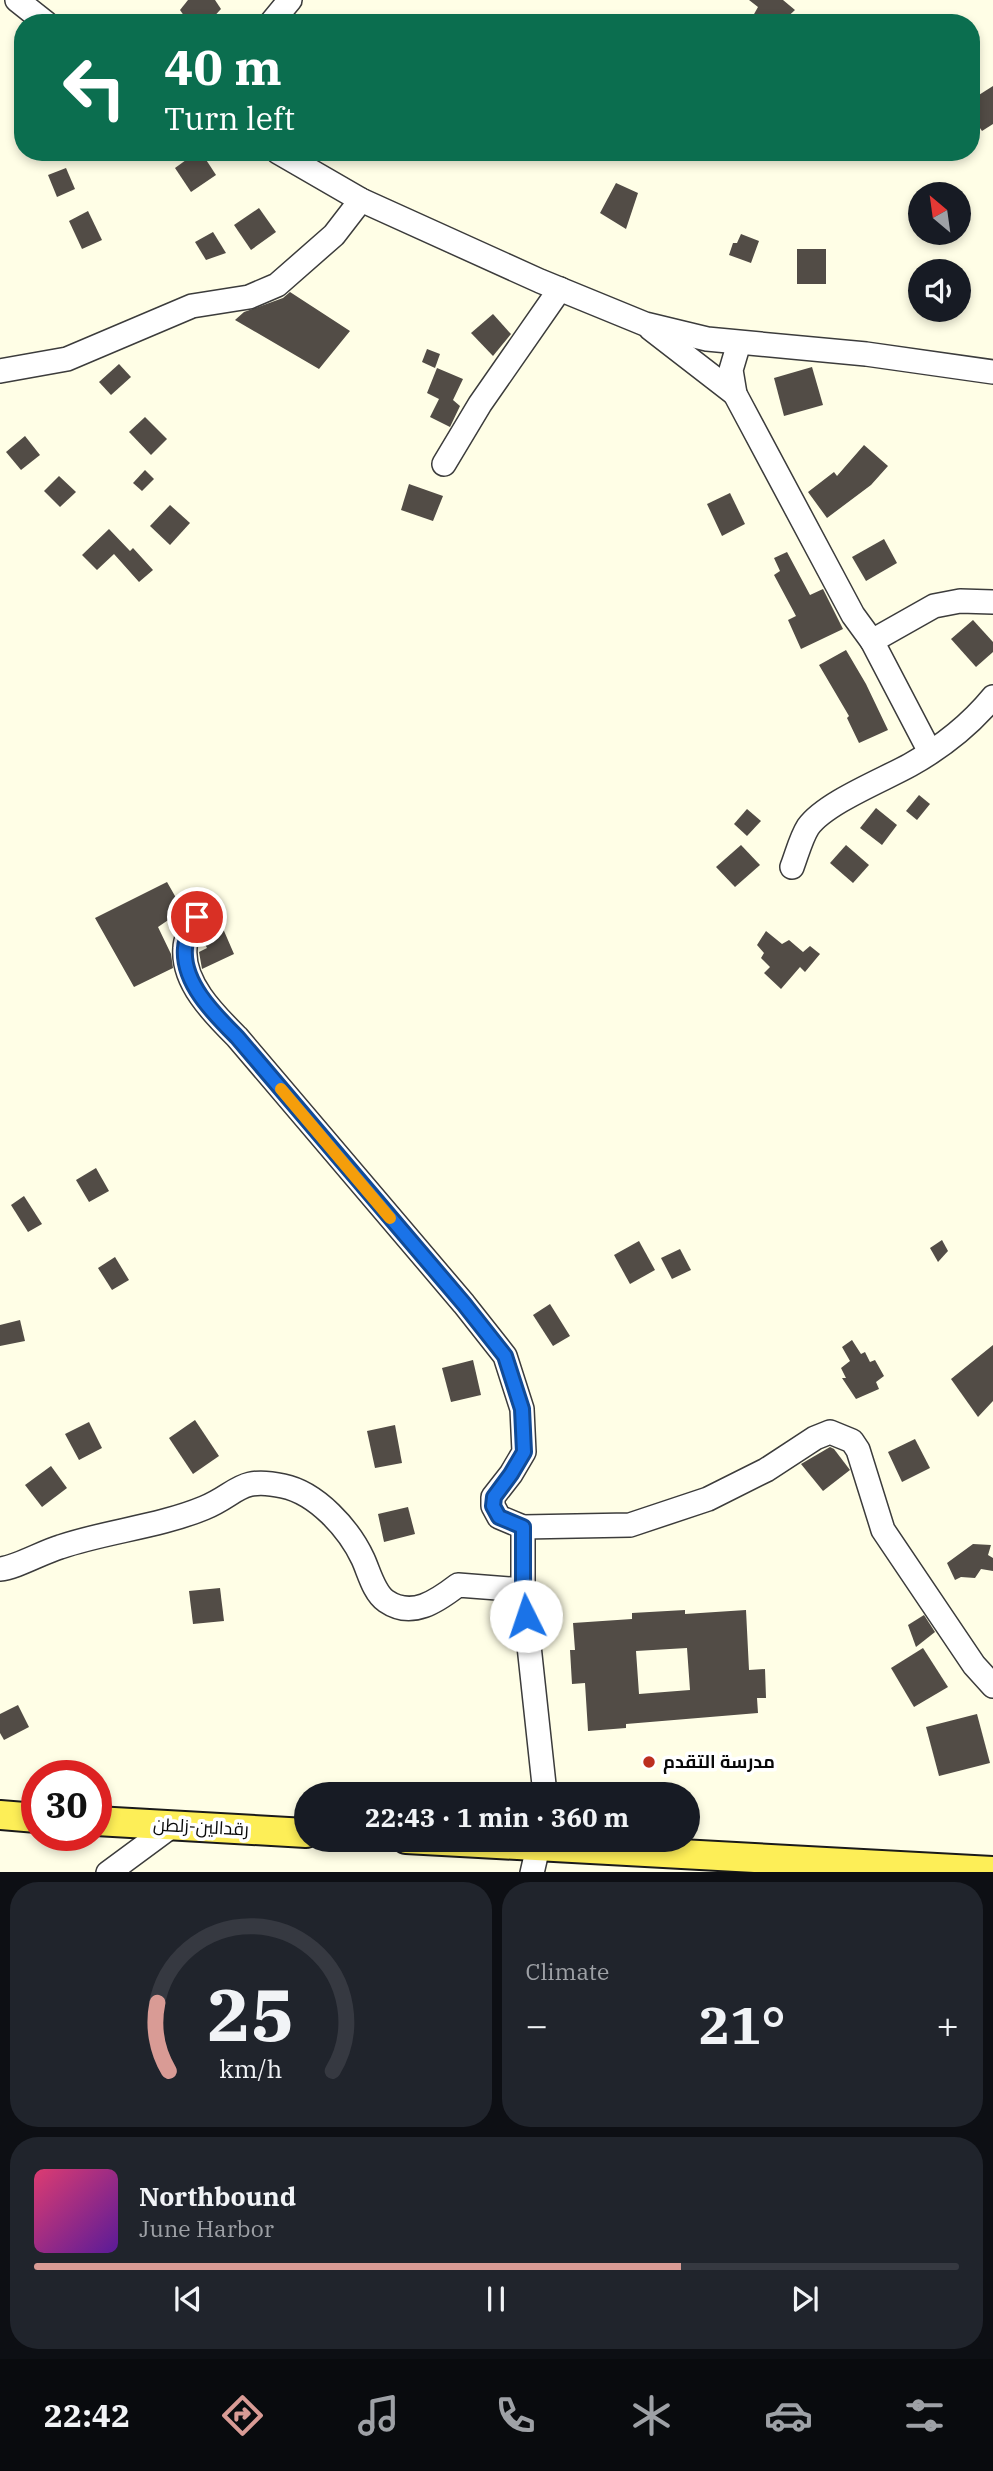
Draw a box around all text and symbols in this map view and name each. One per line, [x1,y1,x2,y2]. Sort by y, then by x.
text: 40 m [164,35,282,98]
icon: left [49,42,140,133]
text: Turn left [164,97,295,139]
north arrow [908,182,971,245]
map controls [908,182,971,322]
button: sound [908,259,971,322]
pin [167,887,227,947]
icon: arrive [178,898,216,936]
position arrow [489,1579,563,1653]
place label: مدرسة التقدم [663,1750,775,1774]
marker: مدرسة التقدم [641,1754,657,1770]
speed limit sign: 30 [21,1760,112,1851]
text: 22:43 · 1 min · 360 m [365,1800,629,1834]
street label: رقدالين-زلطن [153,1813,249,1840]
text: Climate [526,1956,609,1986]
text: 25 [207,1966,294,2061]
text: 21° [699,1991,786,2058]
text: − [526,2000,548,2049]
text: + [936,2000,959,2049]
text: km/h [219,2051,282,2084]
text: Northbound [139,2179,296,2213]
text: June Harbor [139,2213,274,2243]
icon: previous [169,2280,207,2318]
icon: pause [477,2280,515,2318]
icon: next [786,2280,824,2318]
icon: directions [218,2391,267,2440]
icon: music [354,2391,403,2440]
icon: phone [491,2391,540,2440]
icon: climate [627,2391,676,2440]
icon: car [764,2391,813,2440]
icon: filters [900,2391,949,2440]
text: 22:42 [44,2394,130,2436]

